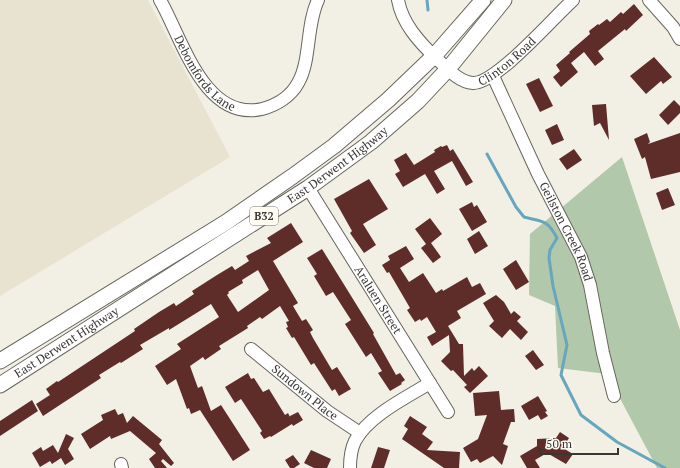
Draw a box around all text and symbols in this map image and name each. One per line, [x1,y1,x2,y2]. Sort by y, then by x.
street label: Debomfords Lane [171,33,238,114]
street label: Clinton Road [476,33,539,89]
street label: East Derwent Highway [284,122,391,206]
street label: Geilston Creek Road [536,179,596,283]
road number: B32 [250,207,278,225]
street label: Araluen Street [351,263,406,337]
street label: East Derwent Highway [11,303,122,381]
street label: Sundown Place [269,361,341,423]
scale bar [540,430,618,456]
text: 50 m [546,436,573,451]

